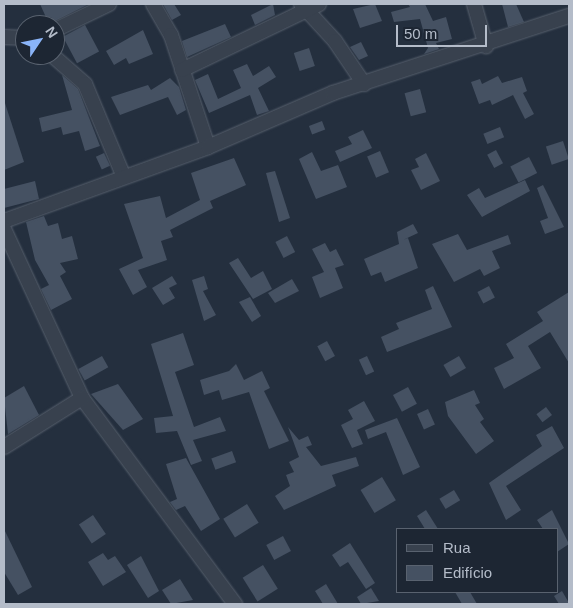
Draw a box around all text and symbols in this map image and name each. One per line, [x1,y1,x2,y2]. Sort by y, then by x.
north arrow [15,15,65,65]
scale bar [398,15,489,47]
text: N [42,24,61,41]
text: 50 m [404,25,437,42]
legend [396,528,558,593]
text: Rua [443,539,471,556]
text: Edifício [443,564,492,581]

